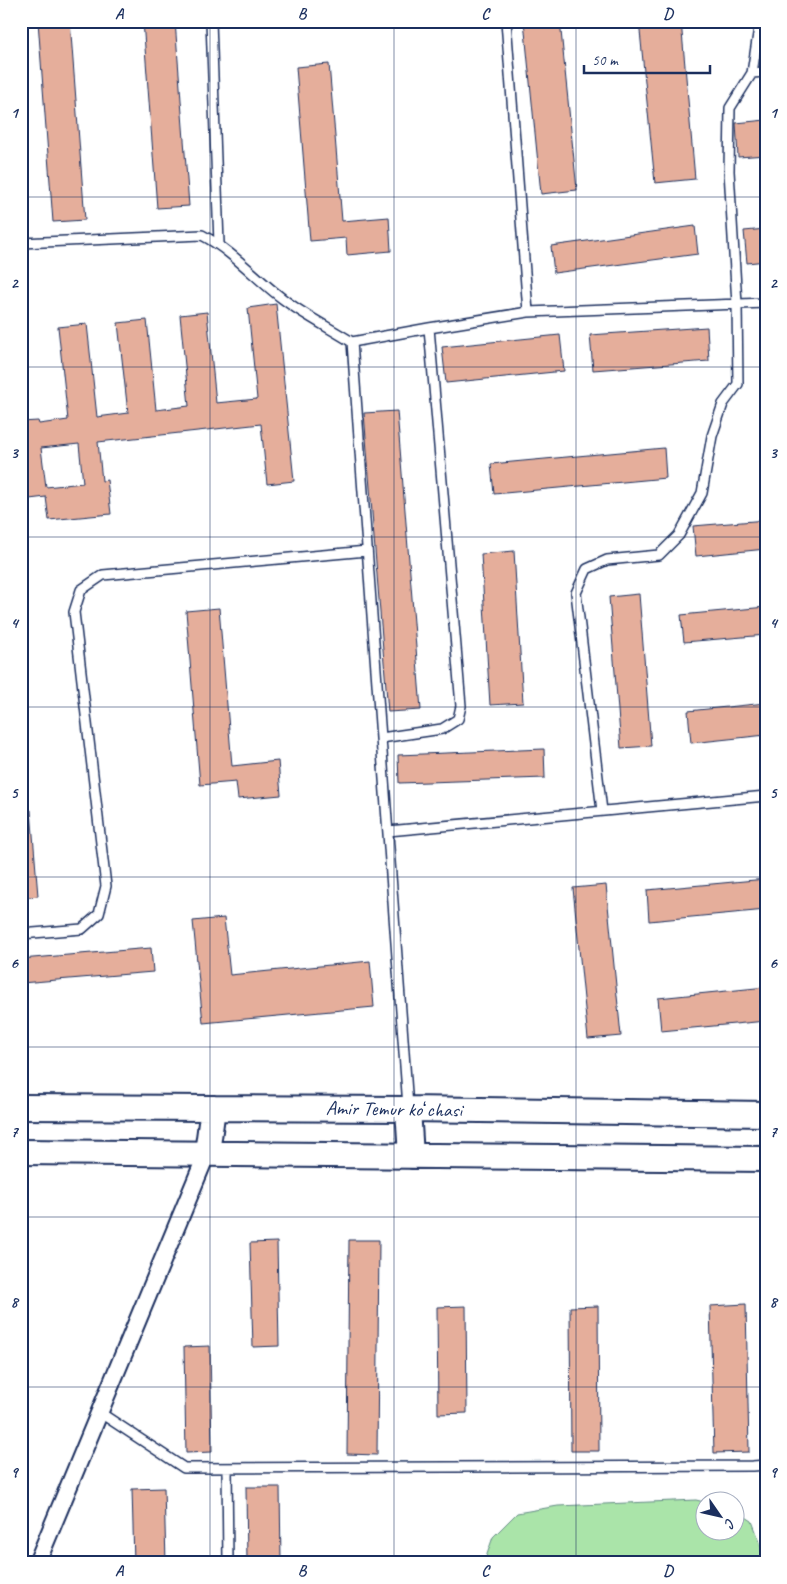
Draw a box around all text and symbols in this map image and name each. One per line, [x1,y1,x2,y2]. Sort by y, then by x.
text: A [115,4,125,24]
text: B [298,4,308,24]
text: C [481,4,491,24]
text: D [663,4,674,24]
scale bar [584,42,711,74]
text: 50 m [592,51,619,70]
text: 1 [10,103,19,123]
text: 1 [769,103,778,123]
text: 2 [10,273,19,293]
text: 2 [769,273,778,293]
text: 3 [10,443,19,463]
text: 3 [769,443,778,463]
text: 4 [10,613,19,633]
text: 4 [769,613,778,633]
text: 5 [11,783,20,803]
text: 5 [770,783,779,803]
text: 6 [10,953,19,973]
text: 6 [769,953,778,973]
street label: Amir Temur koʻchasi [326,1095,465,1123]
text: 7 [10,1122,19,1142]
text: 7 [769,1122,778,1142]
text: 8 [10,1292,19,1312]
text: 8 [769,1292,778,1312]
text: 9 [10,1462,19,1482]
text: 9 [769,1462,778,1482]
north arrow [694,1492,744,1542]
text: С [720,1515,739,1532]
text: A [115,1561,125,1581]
text: B [298,1561,308,1581]
text: C [481,1561,491,1581]
text: D [663,1561,674,1581]

